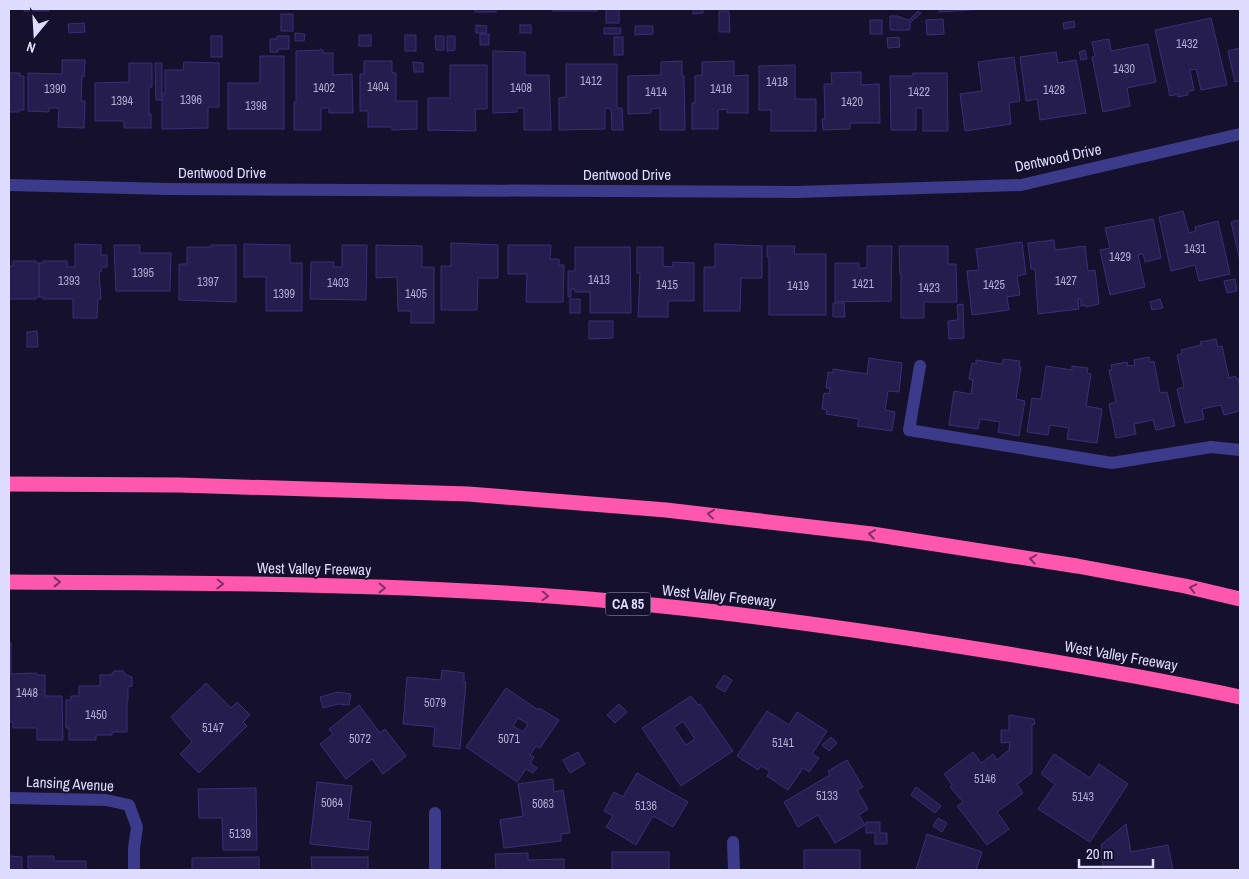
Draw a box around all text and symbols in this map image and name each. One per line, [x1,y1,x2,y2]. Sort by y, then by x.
north arrow [10,10,60,60]
house number: 1432 [1176,36,1198,52]
text: N [24,38,38,57]
house number: 1430 [1113,61,1135,77]
house number: 1412 [580,73,602,89]
house number: 1418 [766,74,788,90]
house number: 1404 [367,79,389,95]
house number: 1402 [313,80,335,96]
house number: 1408 [510,80,532,96]
house number: 1390 [44,81,66,97]
house number: 1416 [710,81,732,97]
house number: 1428 [1043,82,1065,98]
house number: 1414 [645,84,667,100]
house number: 1422 [908,84,930,100]
house number: 1396 [180,92,202,108]
house number: 1394 [111,93,133,109]
house number: 1420 [841,94,863,110]
house number: 1398 [245,98,267,114]
street label: Dentwood Drive [1013,138,1103,177]
street label: Dentwood Drive [178,162,266,183]
street label: Dentwood Drive [583,164,671,185]
house number: 1431 [1184,241,1206,257]
house number: 1429 [1109,249,1131,265]
house number: 1395 [132,265,154,281]
house number: 1413 [588,272,610,288]
house number: 1393 [58,273,80,289]
house number: 1427 [1055,273,1077,289]
house number: 1397 [197,274,219,290]
house number: 1403 [327,275,349,291]
house number: 1421 [852,276,874,292]
house number: 1415 [656,277,678,293]
house number: 1425 [983,277,1005,293]
house number: 1419 [787,278,809,294]
house number: 1423 [918,280,940,296]
house number: 1399 [273,286,295,302]
house number: 1405 [405,286,427,302]
one-way arrow [707,509,715,520]
one-way arrow [868,530,877,540]
one-way arrow [1028,555,1037,565]
street label: West Valley Freeway [257,557,372,580]
one-way arrow [54,577,62,587]
one-way arrow [216,579,224,589]
street label: West Valley Freeway [661,579,778,612]
one-way arrow [379,582,387,593]
one-way arrow [1188,583,1197,594]
one-way arrow [541,591,549,602]
road number: CA 85 [606,592,650,616]
street label: West Valley Freeway [1063,635,1180,676]
house number: 1448 [16,685,38,701]
house number: 5079 [424,695,446,711]
house number: 1450 [85,707,107,723]
house number: 5147 [202,720,224,736]
house number: 5072 [349,731,371,747]
house number: 5071 [498,731,520,747]
house number: 5141 [772,735,794,751]
street label: Lansing Avenue [26,771,115,796]
house number: 5146 [974,771,996,787]
house number: 5133 [816,788,838,804]
house number: 5143 [1072,789,1094,805]
house number: 5064 [321,795,343,811]
house number: 5063 [532,796,554,812]
house number: 5136 [635,798,657,814]
house number: 5139 [229,826,251,842]
scale bar [1079,836,1153,868]
text: 20 m [1086,843,1113,864]

